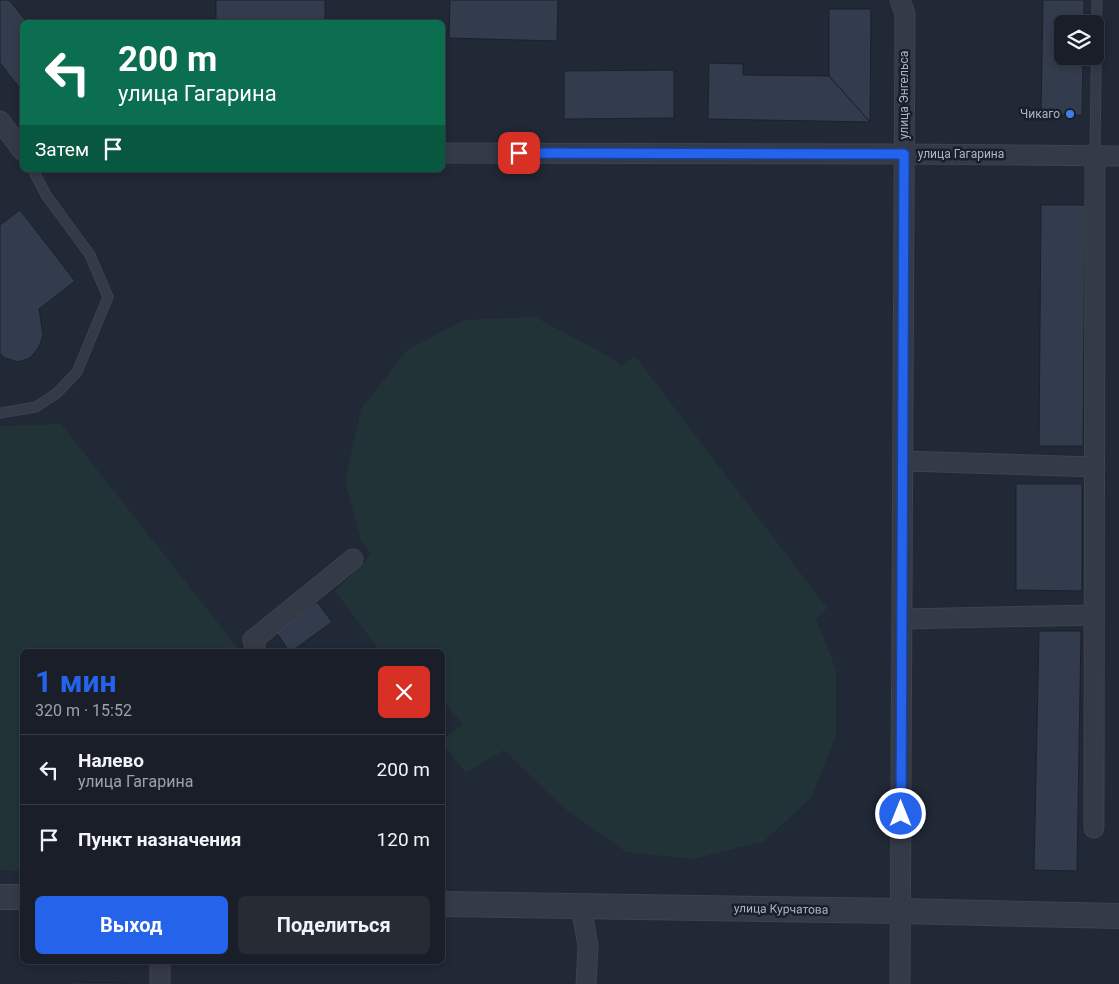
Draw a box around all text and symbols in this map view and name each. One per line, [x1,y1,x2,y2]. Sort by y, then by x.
map controls [1054,15,1104,65]
button: layers [1054,15,1104,65]
text: 200 m [118,39,217,80]
icon: left [35,40,100,105]
street label: улица Энгельса [897,51,911,139]
text: улица Гагарина [118,81,277,106]
place label: Чикаго [1020,107,1060,121]
marker: Чикаго [1064,108,1076,120]
pin [498,132,540,174]
icon: arrive [99,135,127,163]
text: Затем [35,138,89,161]
icon: arrive [505,139,533,167]
street label: улица Гагарина [918,147,1004,161]
text: 1 мин [35,664,116,699]
button: close [378,666,430,718]
text: 320 m · 15:52 [35,701,132,720]
text: Налево [78,749,144,772]
icon: left [35,756,63,784]
text: 200 m [377,758,430,781]
text: улица Гагарина [78,772,193,791]
position arrow [874,787,926,839]
icon: arrive [35,826,63,854]
text: Пункт назначения [78,828,241,851]
text: 120 m [377,828,430,851]
button: Выход [35,896,228,954]
button: Поделиться [238,896,430,954]
street label: улица Курчатова [734,901,828,917]

